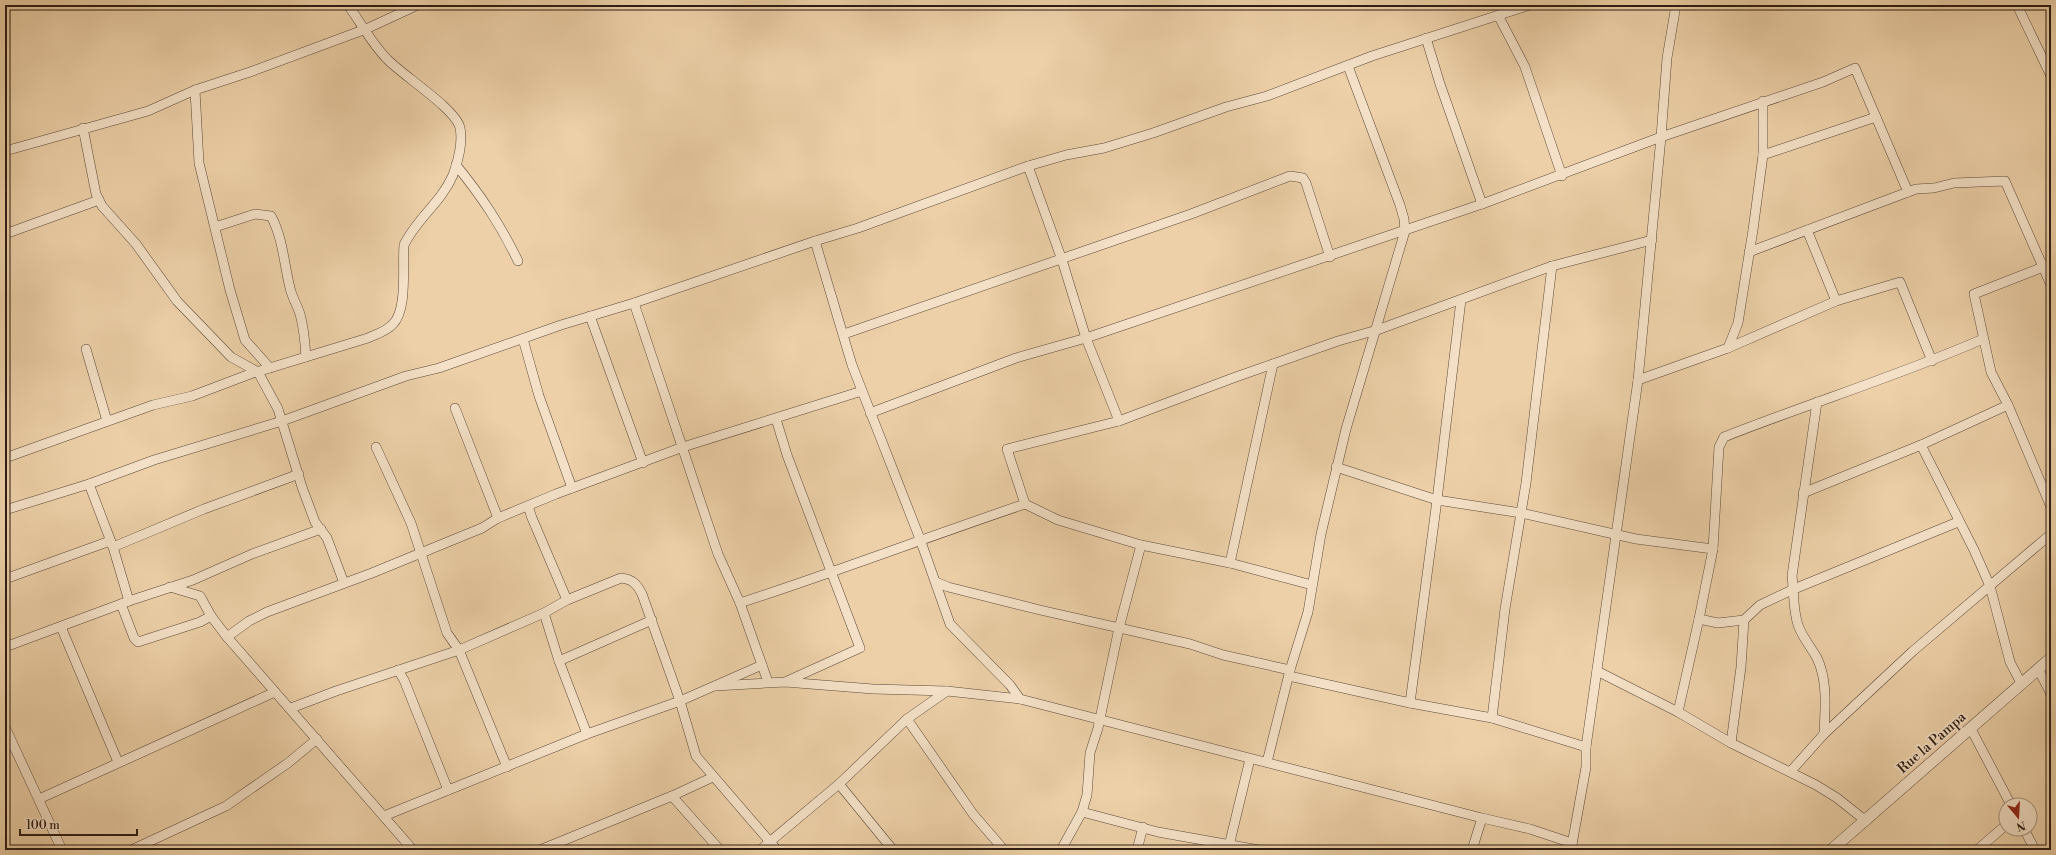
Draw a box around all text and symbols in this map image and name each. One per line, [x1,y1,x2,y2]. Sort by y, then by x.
street label: Rue la Pampa [1894,708,1971,778]
north arrow [1998,797,2038,837]
scale bar [20,811,137,837]
text: 100 m [26,818,60,833]
text: N [2014,818,2027,834]

